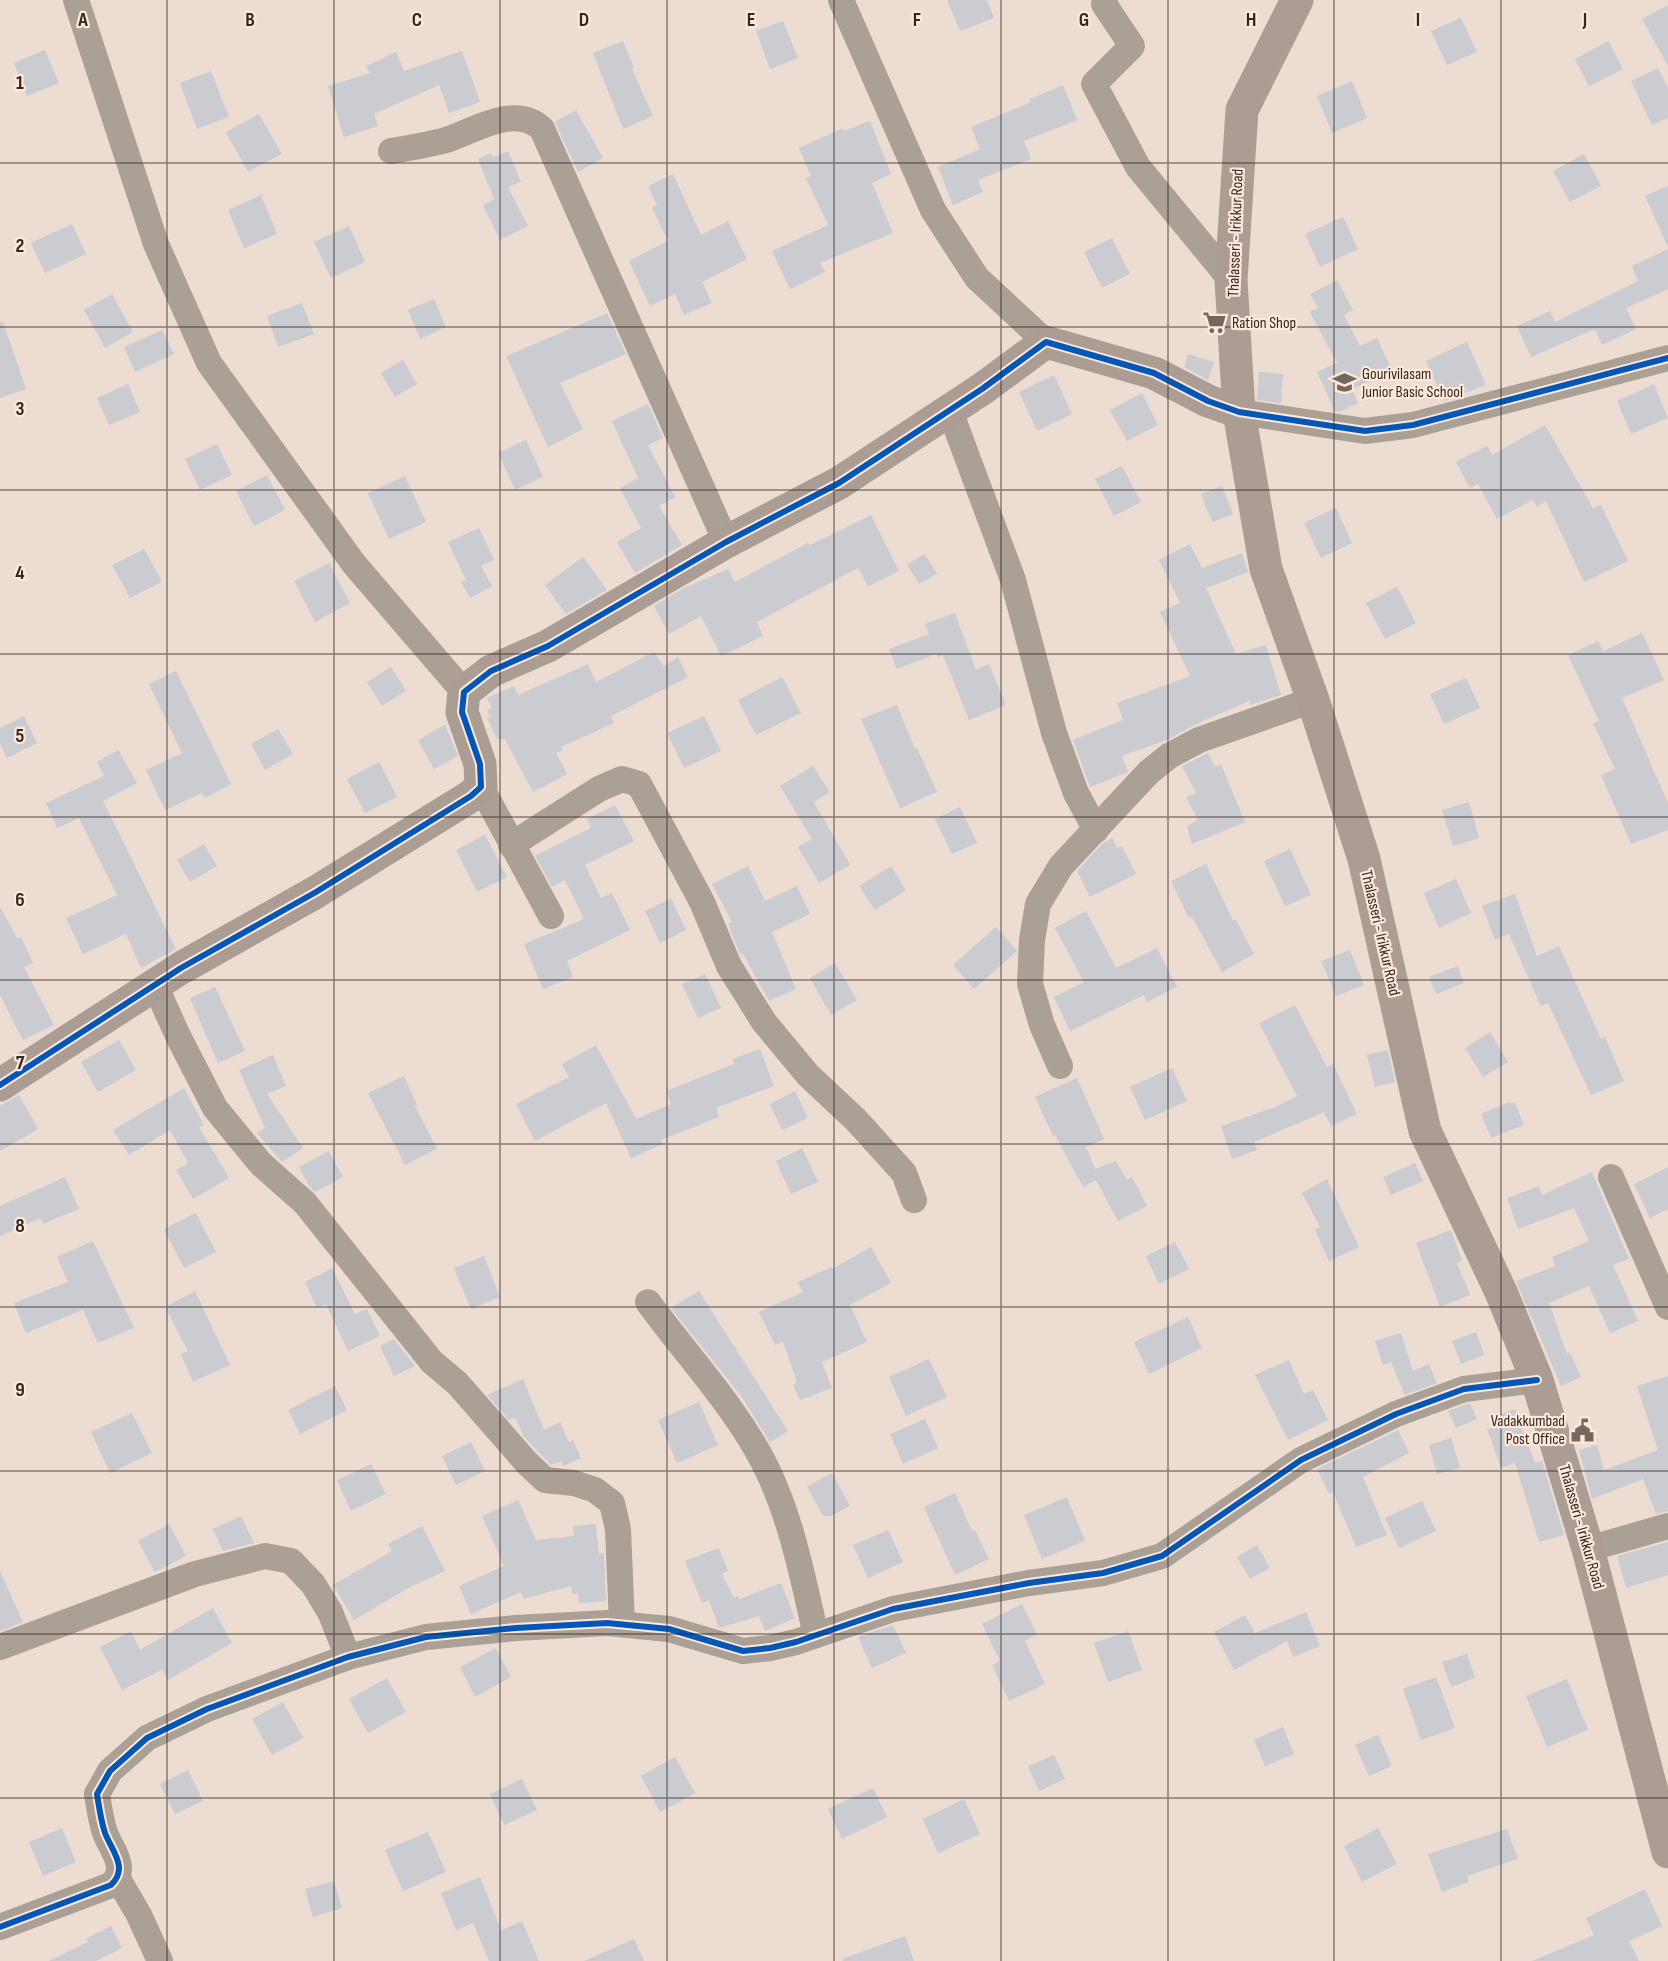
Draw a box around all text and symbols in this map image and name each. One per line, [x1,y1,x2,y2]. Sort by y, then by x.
text: A [77,8,88,32]
text: B [245,8,255,32]
text: C [412,8,422,32]
text: D [579,8,589,32]
text: E [747,8,755,32]
text: F [913,8,921,32]
text: G [1079,8,1089,32]
text: H [1246,8,1256,32]
text: I [1416,8,1420,32]
text: J [1582,8,1587,32]
text: 1 [16,71,24,95]
street label: Thalasseri - Irikkur Road [1224,169,1248,297]
text: 2 [16,234,24,258]
supermarket icon: Ration Shop [1201,310,1227,336]
place label: Ration Shop [1232,314,1296,333]
place label: Gourivilasam Junior Basic School [1361,365,1463,402]
school or university icon: Gourivilasam Junior Basic School [1331,370,1357,396]
text: 3 [16,397,25,421]
text: 4 [15,561,25,585]
text: 5 [16,724,25,748]
street label: Thalasseri - Irikkur Road [1356,868,1404,998]
text: 6 [15,888,25,912]
text: 7 [16,1051,25,1075]
text: 8 [15,1214,25,1238]
text: 9 [15,1378,25,1402]
place label: Vadakkumbad Post Office [1491,1412,1565,1449]
public building icon: Vadakkumbad Post Office [1570,1417,1596,1443]
street label: Thalasseri - Irikkur Road [1554,1463,1608,1591]

